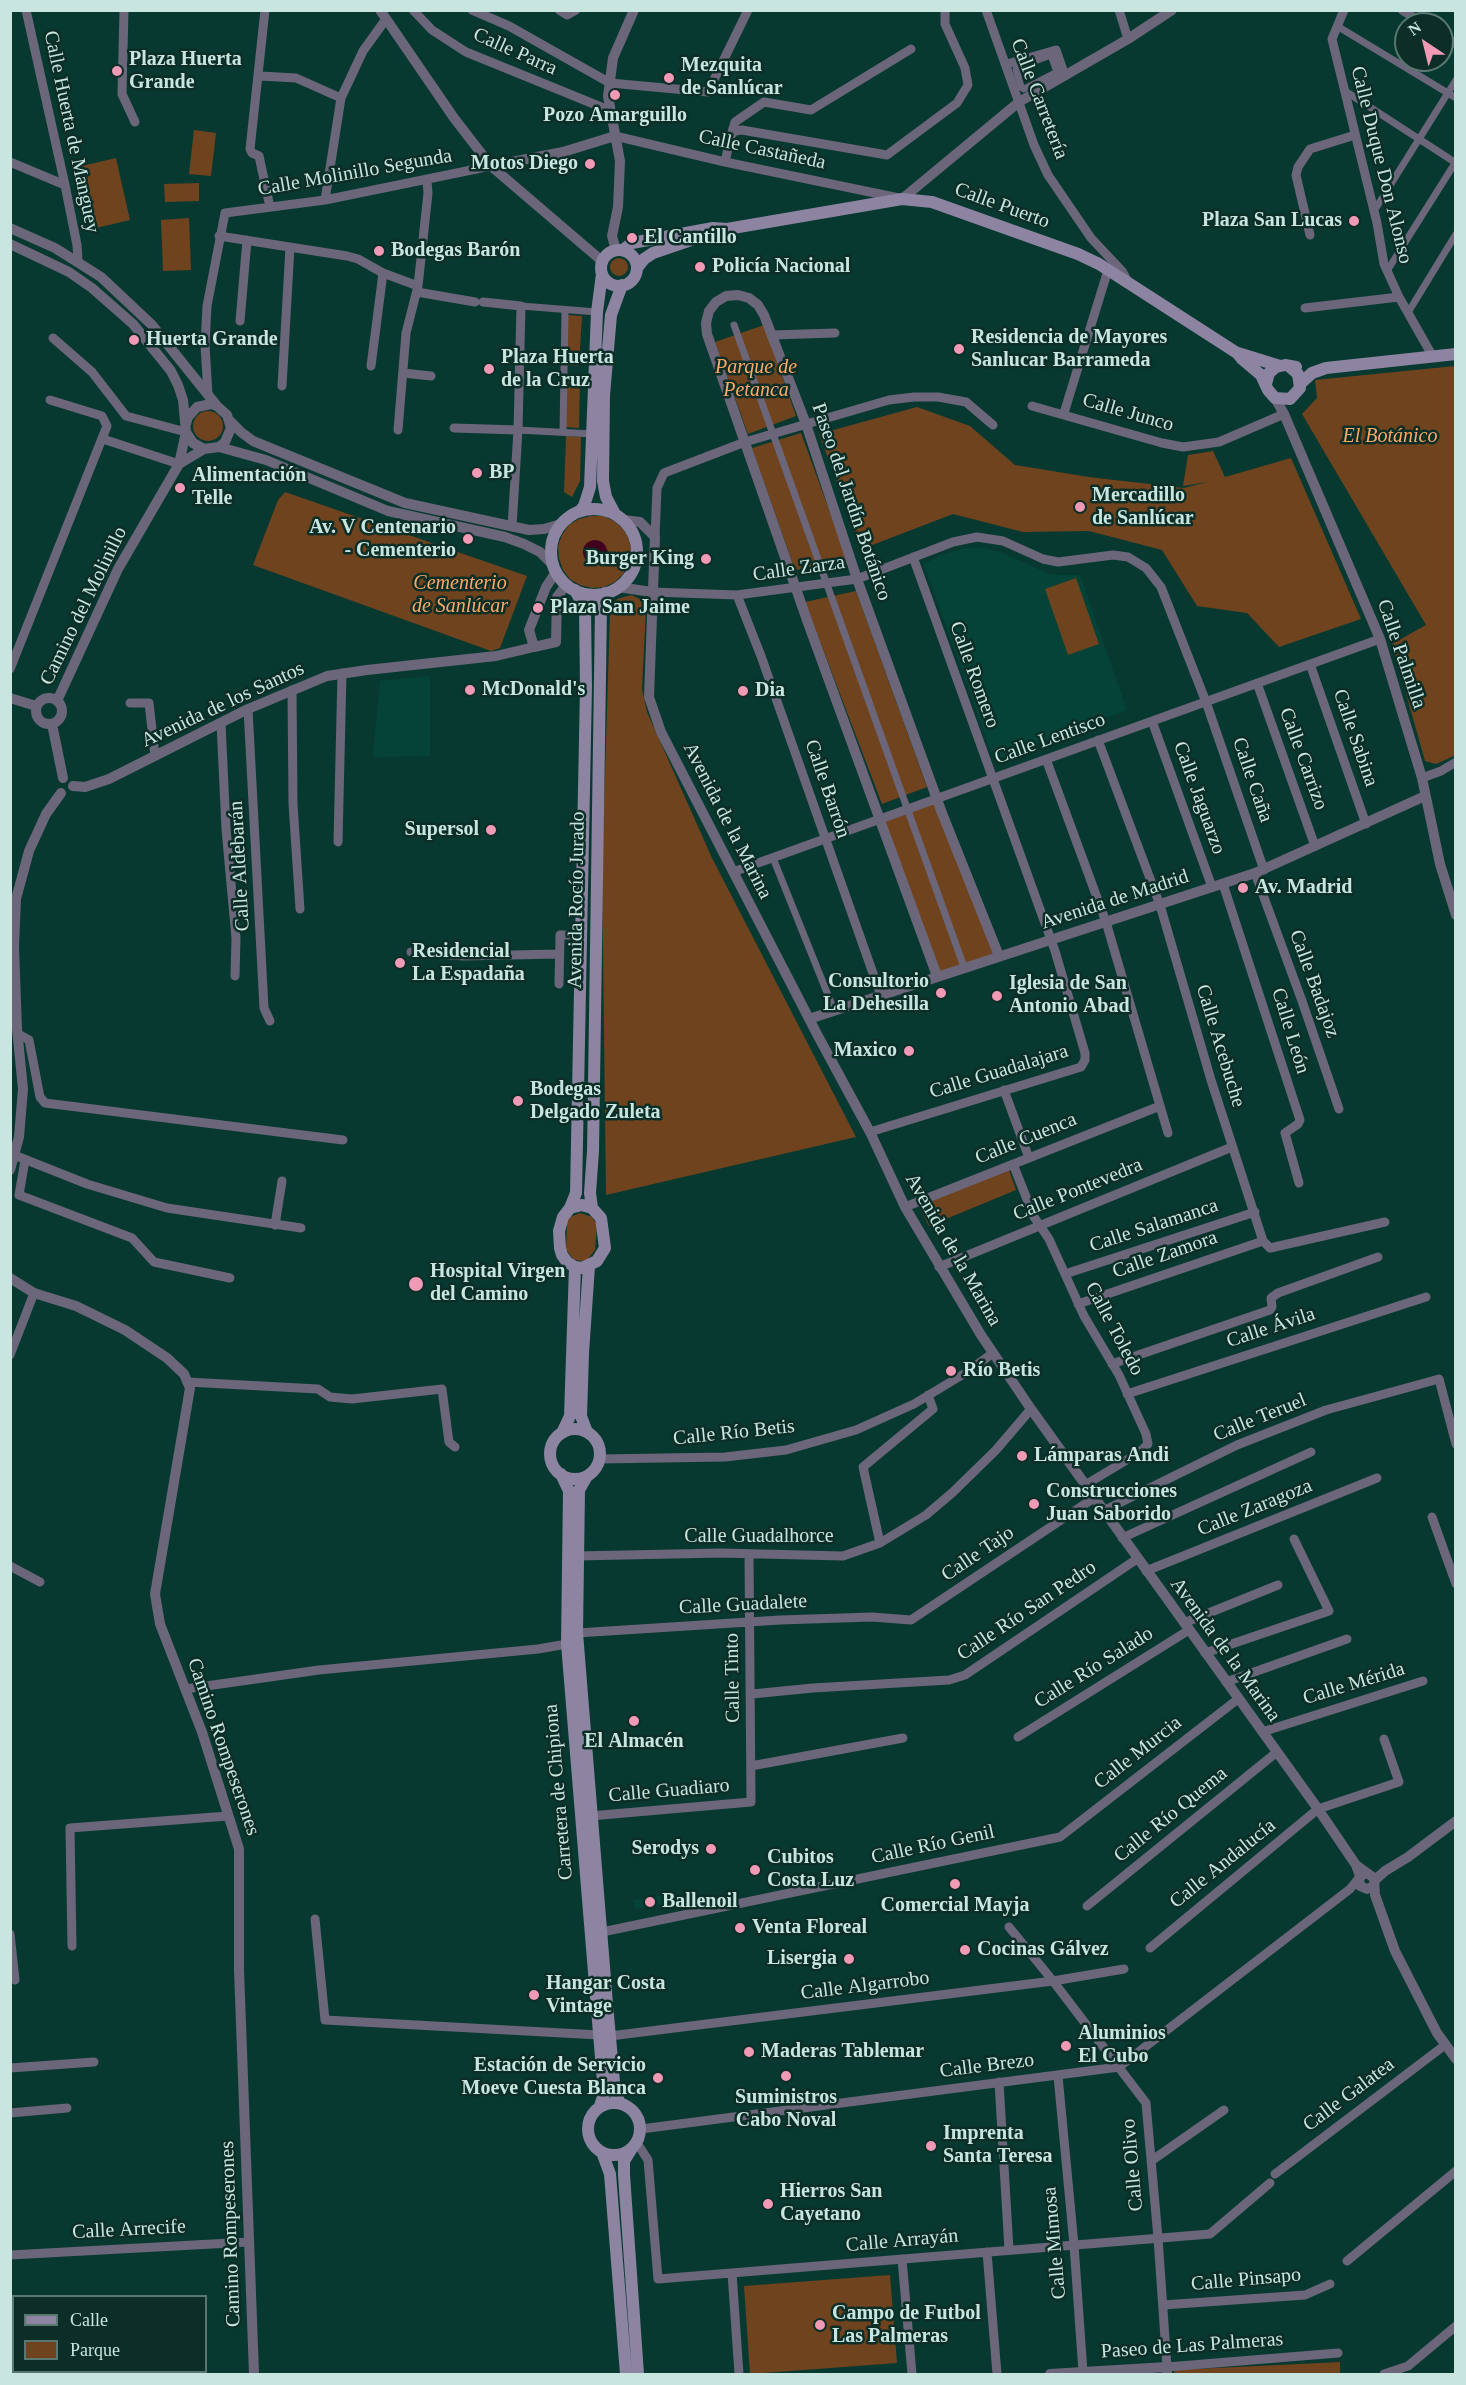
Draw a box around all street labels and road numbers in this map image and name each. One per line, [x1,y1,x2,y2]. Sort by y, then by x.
street label: Calle Parra [469,23,561,81]
street label: Calle Huerta de Manguey [38,29,104,235]
street label: Calle Carretería [1005,35,1073,163]
street label: Calle Duque Don Alonso [1345,64,1417,266]
street label: Calle Castañeda [696,125,828,175]
street label: Calle Molinillo Segunda [256,144,454,202]
street label: Calle Puerto [951,178,1053,234]
street label: Calle Junco [1080,389,1176,437]
street label: Paseo del Jardín Botánico [806,400,896,604]
street label: Camino del Molinillo [35,523,133,689]
street label: Calle Zarza [751,551,847,587]
street label: Calle Palmilla [1371,596,1431,712]
street label: Calle Romero [944,618,1004,732]
street label: Avenida de los Santos [138,657,308,753]
street label: Calle Sabina [1327,686,1383,790]
street label: Calle Carrizo [1273,705,1333,813]
street label: Calle Lentisco [991,708,1109,770]
street label: Calle Caña [1226,734,1278,826]
street label: Calle Barrón [799,737,855,841]
street label: Calle Jaguarzo [1167,738,1231,858]
street label: Avenida de la Marina [677,739,777,903]
street label: Calle Aldebarán [225,800,255,932]
street label: Avenida Rocío Jurado [563,811,591,989]
street label: Avenida de Madrid [1038,865,1192,935]
street label: Calle Badajoz [1283,927,1345,1041]
street label: Calle Acebuche [1190,982,1250,1110]
street label: Calle León [1266,985,1314,1077]
street label: Calle Guadalajara [927,1040,1071,1104]
street label: Calle Cuenca [972,1108,1080,1170]
street label: Calle Pontevedra [1010,1153,1146,1227]
street label: Avenida de la Marina [900,1169,1006,1331]
street label: Calle Salamanca [1087,1194,1221,1258]
street label: Calle Zamora [1109,1226,1221,1284]
street label: Calle Toledo [1079,1278,1149,1380]
street label: Calle Ávila [1224,1302,1318,1354]
street label: Calle Teruel [1210,1389,1310,1447]
street label: Calle Río Betis [672,1415,796,1451]
street label: Calle Zaragoza [1194,1474,1316,1542]
street label: Calle Tajo [937,1521,1019,1587]
street label: Calle Guadalhorce [684,1525,834,1549]
street label: Calle Río San Pedro [953,1556,1101,1666]
street label: Avenida de la Marina [1165,1573,1285,1727]
street label: Calle Guadalete [678,1590,808,1620]
street label: Calle Río Salado [1030,1622,1158,1714]
street label: Calle Tinto [720,1633,746,1723]
street label: Camino Rompeserones [181,1655,265,1839]
street label: Calle Mérida [1300,1657,1408,1711]
street label: Carretera de Chipiona [539,1703,579,1881]
street label: Calle Murcia [1089,1711,1187,1795]
street label: Calle Río Quema [1109,1762,1233,1868]
street label: Calle Guadiaro [607,1774,731,1808]
street label: Calle Andalucía [1165,1814,1281,1914]
street label: Calle Río Genil [869,1820,997,1870]
street label: Calle Algarrobo [799,1966,931,2006]
street label: Calle Brezo [938,2048,1036,2084]
street label: Calle Galatea [1299,2053,1399,2137]
street label: Calle Olivo [1117,2118,1149,2212]
street label: Camino Rompeserones [216,2141,246,2327]
street label: Calle Mimosa [1038,2186,1072,2300]
street label: Calle Arrecife [72,2215,186,2245]
street label: Calle Arrayán [845,2224,959,2258]
street label: Calle Pinsapo [1190,2263,1302,2297]
street label: Paseo de Las Palmeras [1100,2328,1284,2364]

